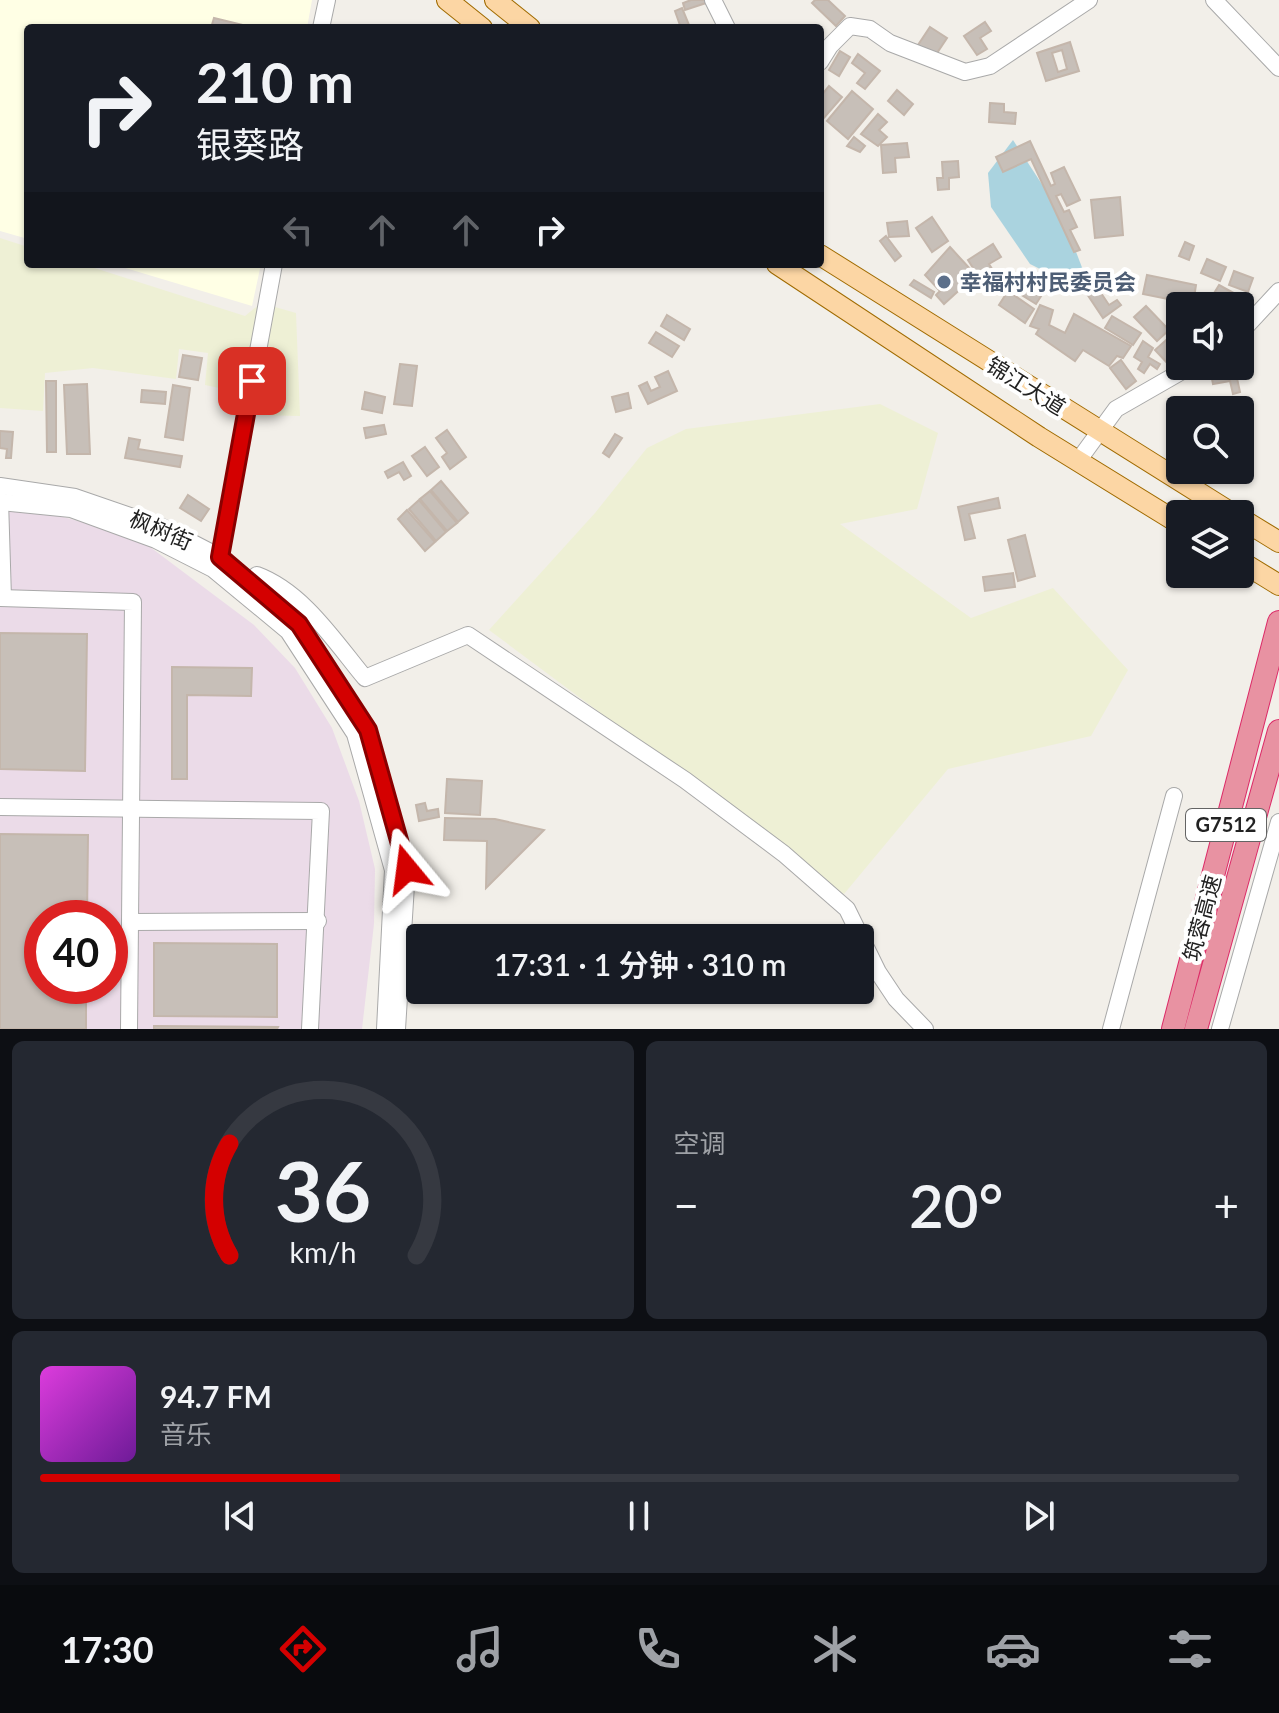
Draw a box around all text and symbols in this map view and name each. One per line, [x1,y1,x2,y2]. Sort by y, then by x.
text: 210 m [196,48,354,115]
icon: right [64,56,168,160]
text: 银葵路 [196,122,304,166]
icon: left [276,208,320,252]
icon: ahead [360,208,404,252]
icon: ahead [444,208,488,252]
icon: right [528,208,572,252]
place label: 幸福村村民委员会 [960,268,1136,295]
marker: 幸福村村民委员会 [935,273,953,291]
map controls [1166,292,1254,588]
button: sound [1166,292,1254,380]
pin [218,347,286,415]
street label: 锦江大道 [982,351,1071,420]
icon: arrive [230,359,274,403]
button: search [1166,396,1254,484]
button: layers [1166,500,1254,588]
street label: 枫树街 [126,504,197,555]
road number: G7512 [1186,809,1266,841]
position arrow [365,827,449,911]
street label: 筑蓉高速 [1177,872,1226,964]
speed limit sign: 40 [24,900,128,1004]
text: 17:31 · 1 分钟 · 310 m [494,946,786,982]
text: 空调 [674,1127,726,1159]
text: 36 [275,1140,371,1240]
text: 20° [909,1169,1004,1241]
text: − [674,1179,699,1231]
text: + [1213,1179,1239,1231]
text: km/h [289,1235,356,1269]
text: 94.7 FM [160,1378,272,1414]
text: 音乐 [160,1418,212,1450]
icon: previous [218,1494,262,1538]
icon: pause [617,1494,661,1538]
icon: next [1017,1494,1061,1538]
icon: directions [275,1621,331,1677]
icon: music [452,1621,508,1677]
icon: phone [630,1621,686,1677]
icon: climate [807,1621,863,1677]
icon: car [985,1621,1041,1677]
icon: filters [1162,1621,1218,1677]
text: 17:30 [61,1627,154,1671]

